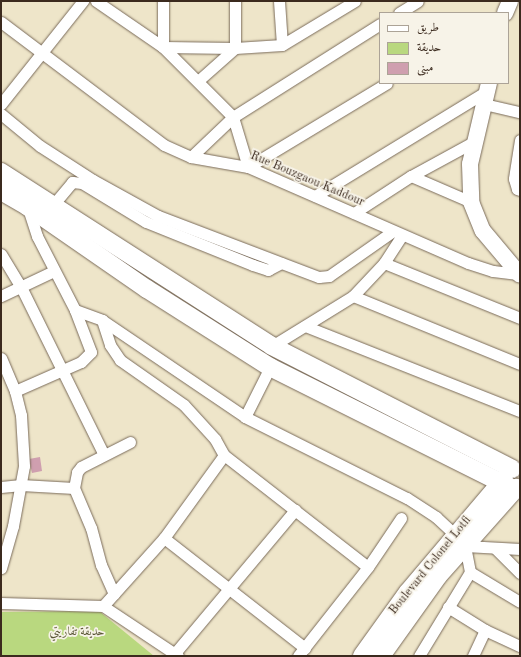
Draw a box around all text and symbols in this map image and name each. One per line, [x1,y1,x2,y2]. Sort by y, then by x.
legend [379,12,509,84]
text: طريق [417,22,439,34]
text: حديقة [417,42,441,54]
text: مبنى [417,62,433,74]
street label: Rue Bouzgaou Kaddour [248,149,366,211]
street label: Boulevard Colonel Lotfi [387,514,475,618]
park label: حديقة تفاريتي [49,626,105,640]

